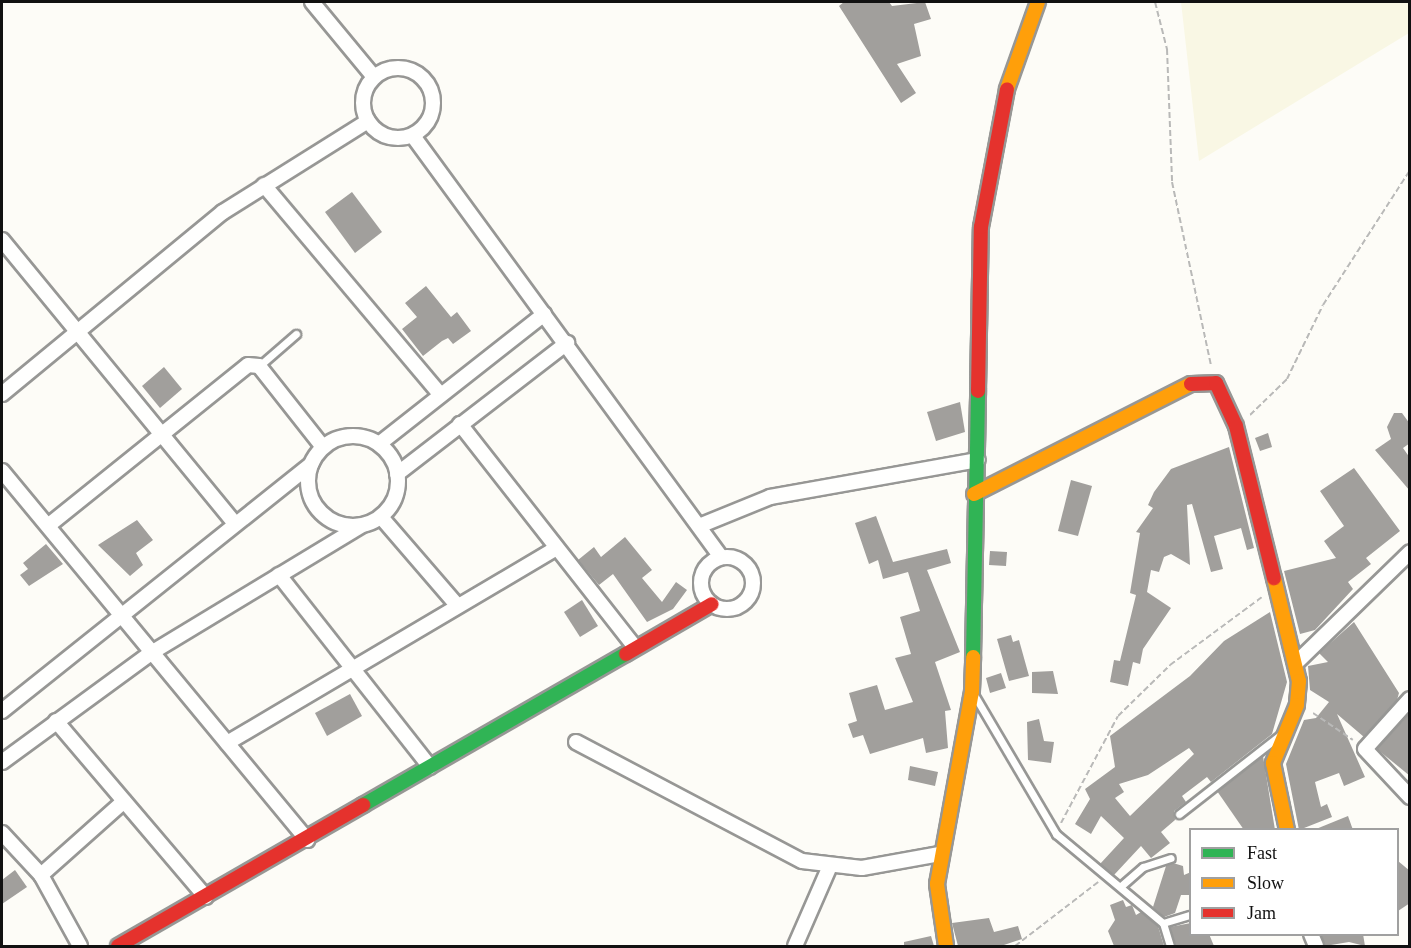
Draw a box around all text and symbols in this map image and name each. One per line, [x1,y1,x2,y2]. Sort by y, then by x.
legend [1189,828,1399,936]
text: Fast [1247,843,1277,863]
text: Slow [1247,873,1284,893]
text: Jam [1247,903,1276,923]

